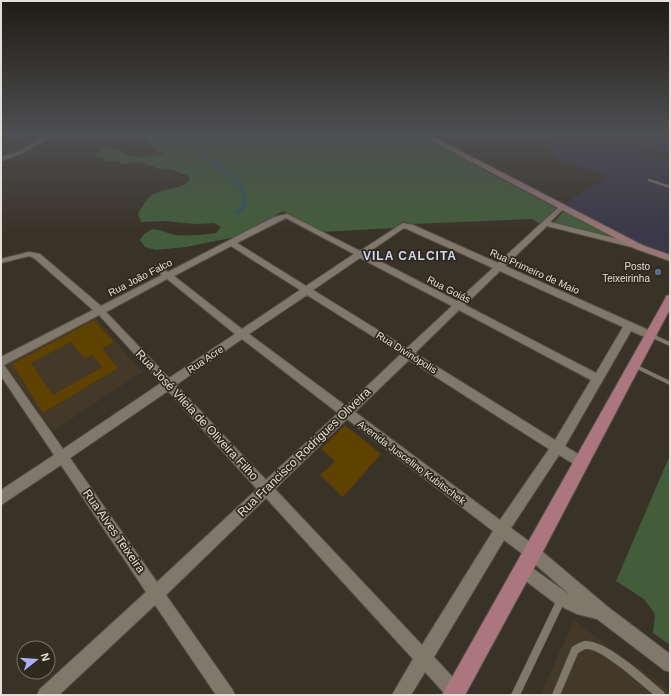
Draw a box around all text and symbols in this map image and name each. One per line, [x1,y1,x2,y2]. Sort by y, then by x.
street label: Rua Primeiro de Maio [488,247,582,296]
district label: VILA CALCITA [363,249,457,263]
street label: Rua João Falco [107,256,174,298]
place label: Posto Teixeirinha [602,261,650,284]
marker: Posto Teixeirinha [653,267,663,277]
street label: Rua Goiás [425,274,472,305]
street label: Rua Divinópolis [374,329,439,375]
street label: Rua Acre [185,343,226,375]
street label: Rua José Vilela de Oliveira Filho [133,347,261,483]
street label: Rua Francisco Rodrigues Oliveira [235,384,374,519]
street label: Avenida Juscelino Kubitschek [356,418,469,507]
street label: Rua Alves Teixeira [80,487,148,576]
north arrow [16,640,56,680]
text: N [39,652,52,663]

